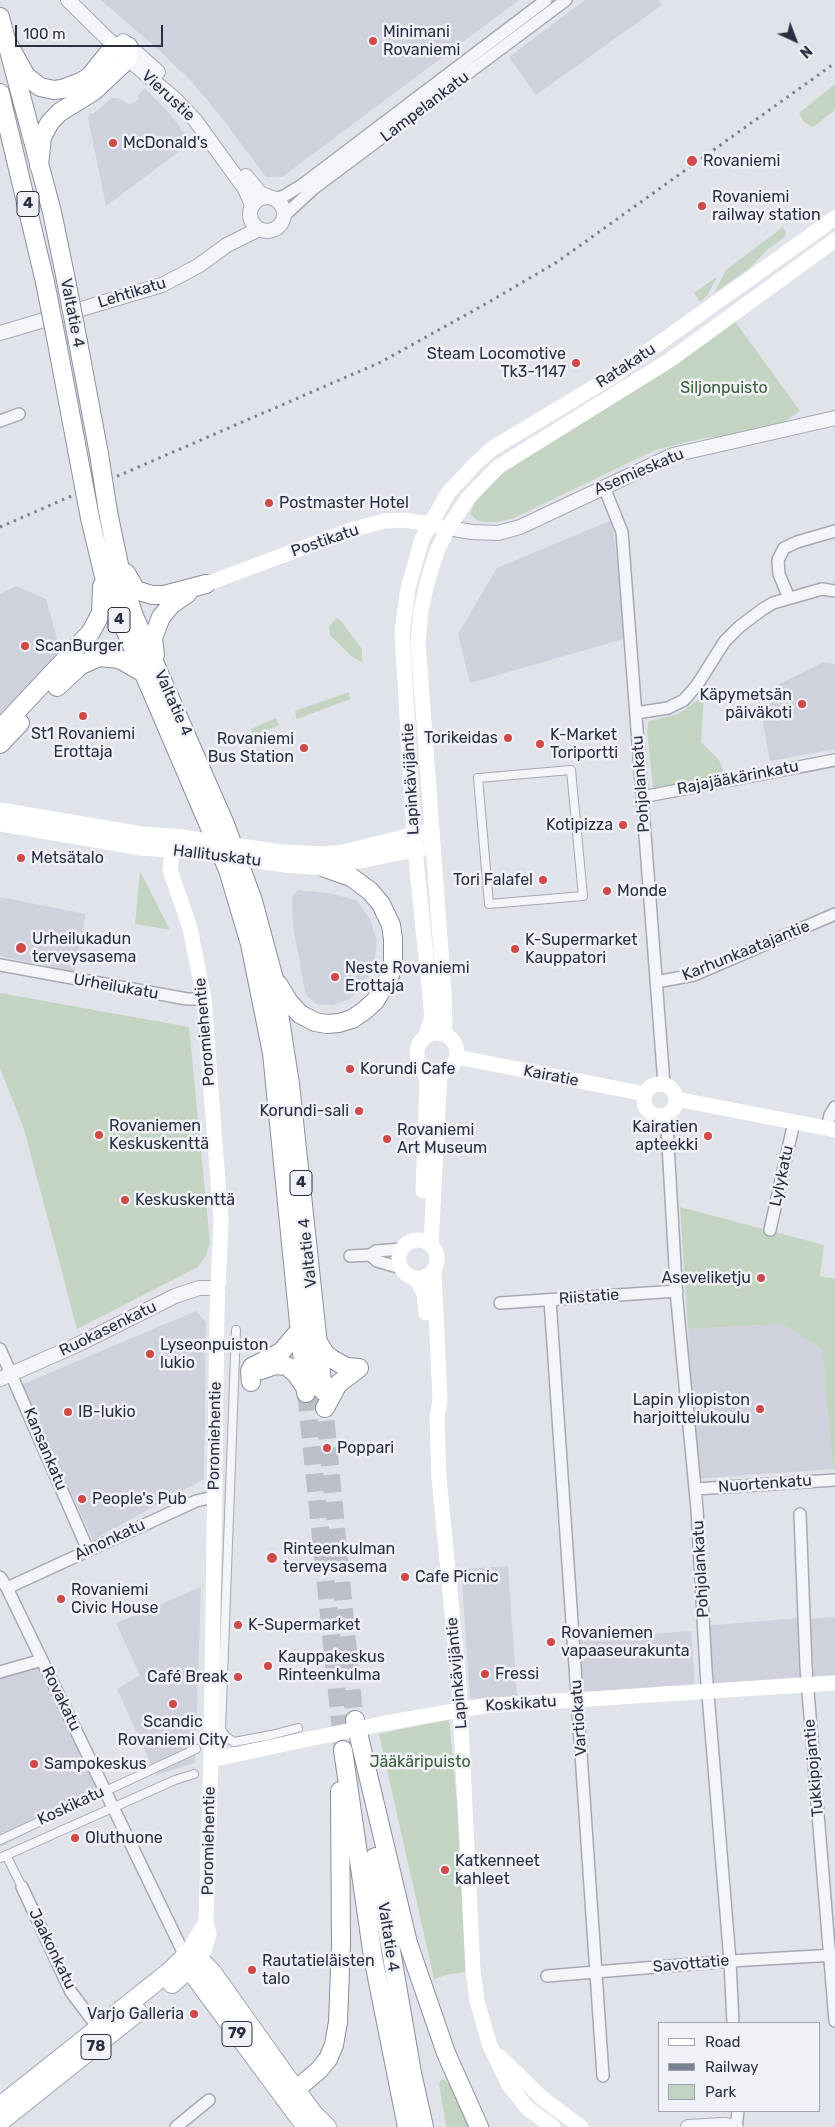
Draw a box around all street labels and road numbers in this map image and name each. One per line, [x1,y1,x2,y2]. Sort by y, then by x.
street label: Vierustie [137,66,199,126]
street label: Lampelankatu [377,68,473,146]
road number: 4 [17,192,39,216]
street label: Lehtikatu [96,274,168,312]
street label: Valtatie 4 [56,277,88,349]
street label: Ratakatu [593,340,659,392]
street label: Asemieskatu [591,444,687,500]
street label: Postikatu [289,520,361,562]
road number: 4 [108,608,130,632]
street label: Valtatie 4 [150,667,196,739]
street label: Lapinkävijäntie [398,723,424,835]
street label: Pohjolankatu [628,735,654,833]
street label: Rajajääkärinkatu [676,757,800,799]
street label: Hallituskatu [172,841,262,871]
street label: Karhunkaatajantie [679,917,813,985]
street label: Urheilukatu [72,970,160,1004]
street label: Poromiehentie [191,977,219,1087]
street label: Kairatie [522,1061,580,1091]
street label: Lylykatu [766,1144,798,1208]
road number: 4 [290,1170,312,1196]
street label: Valtatie 4 [295,1217,321,1289]
street label: Riistatie [558,1285,620,1309]
street label: Ruokasenkatu [56,1297,160,1361]
street label: Poromiehentie [204,1381,226,1491]
street label: Kansankatu [19,1405,71,1493]
street label: Nuortenkatu [718,1471,812,1497]
street label: Ainonkatu [72,1515,148,1565]
street label: Pohjolankatu [689,1520,713,1618]
street label: Lapinkävijäntie [443,1616,471,1730]
street label: Rovakatu [37,1664,85,1734]
street label: Vartiokatu [567,1679,591,1757]
street label: Koskikatu [485,1692,557,1716]
street label: Tukkipojantie [800,1718,828,1818]
street label: Koskikatu [35,1782,107,1830]
street label: Poromiehentie [198,1786,220,1896]
street label: Valtatie 4 [373,1901,403,1973]
street label: Jaakonkatu [24,1906,80,1992]
street label: Savottatie [652,1951,730,1977]
road number: 79 [222,2022,252,2046]
road number: 78 [81,2034,111,2060]

